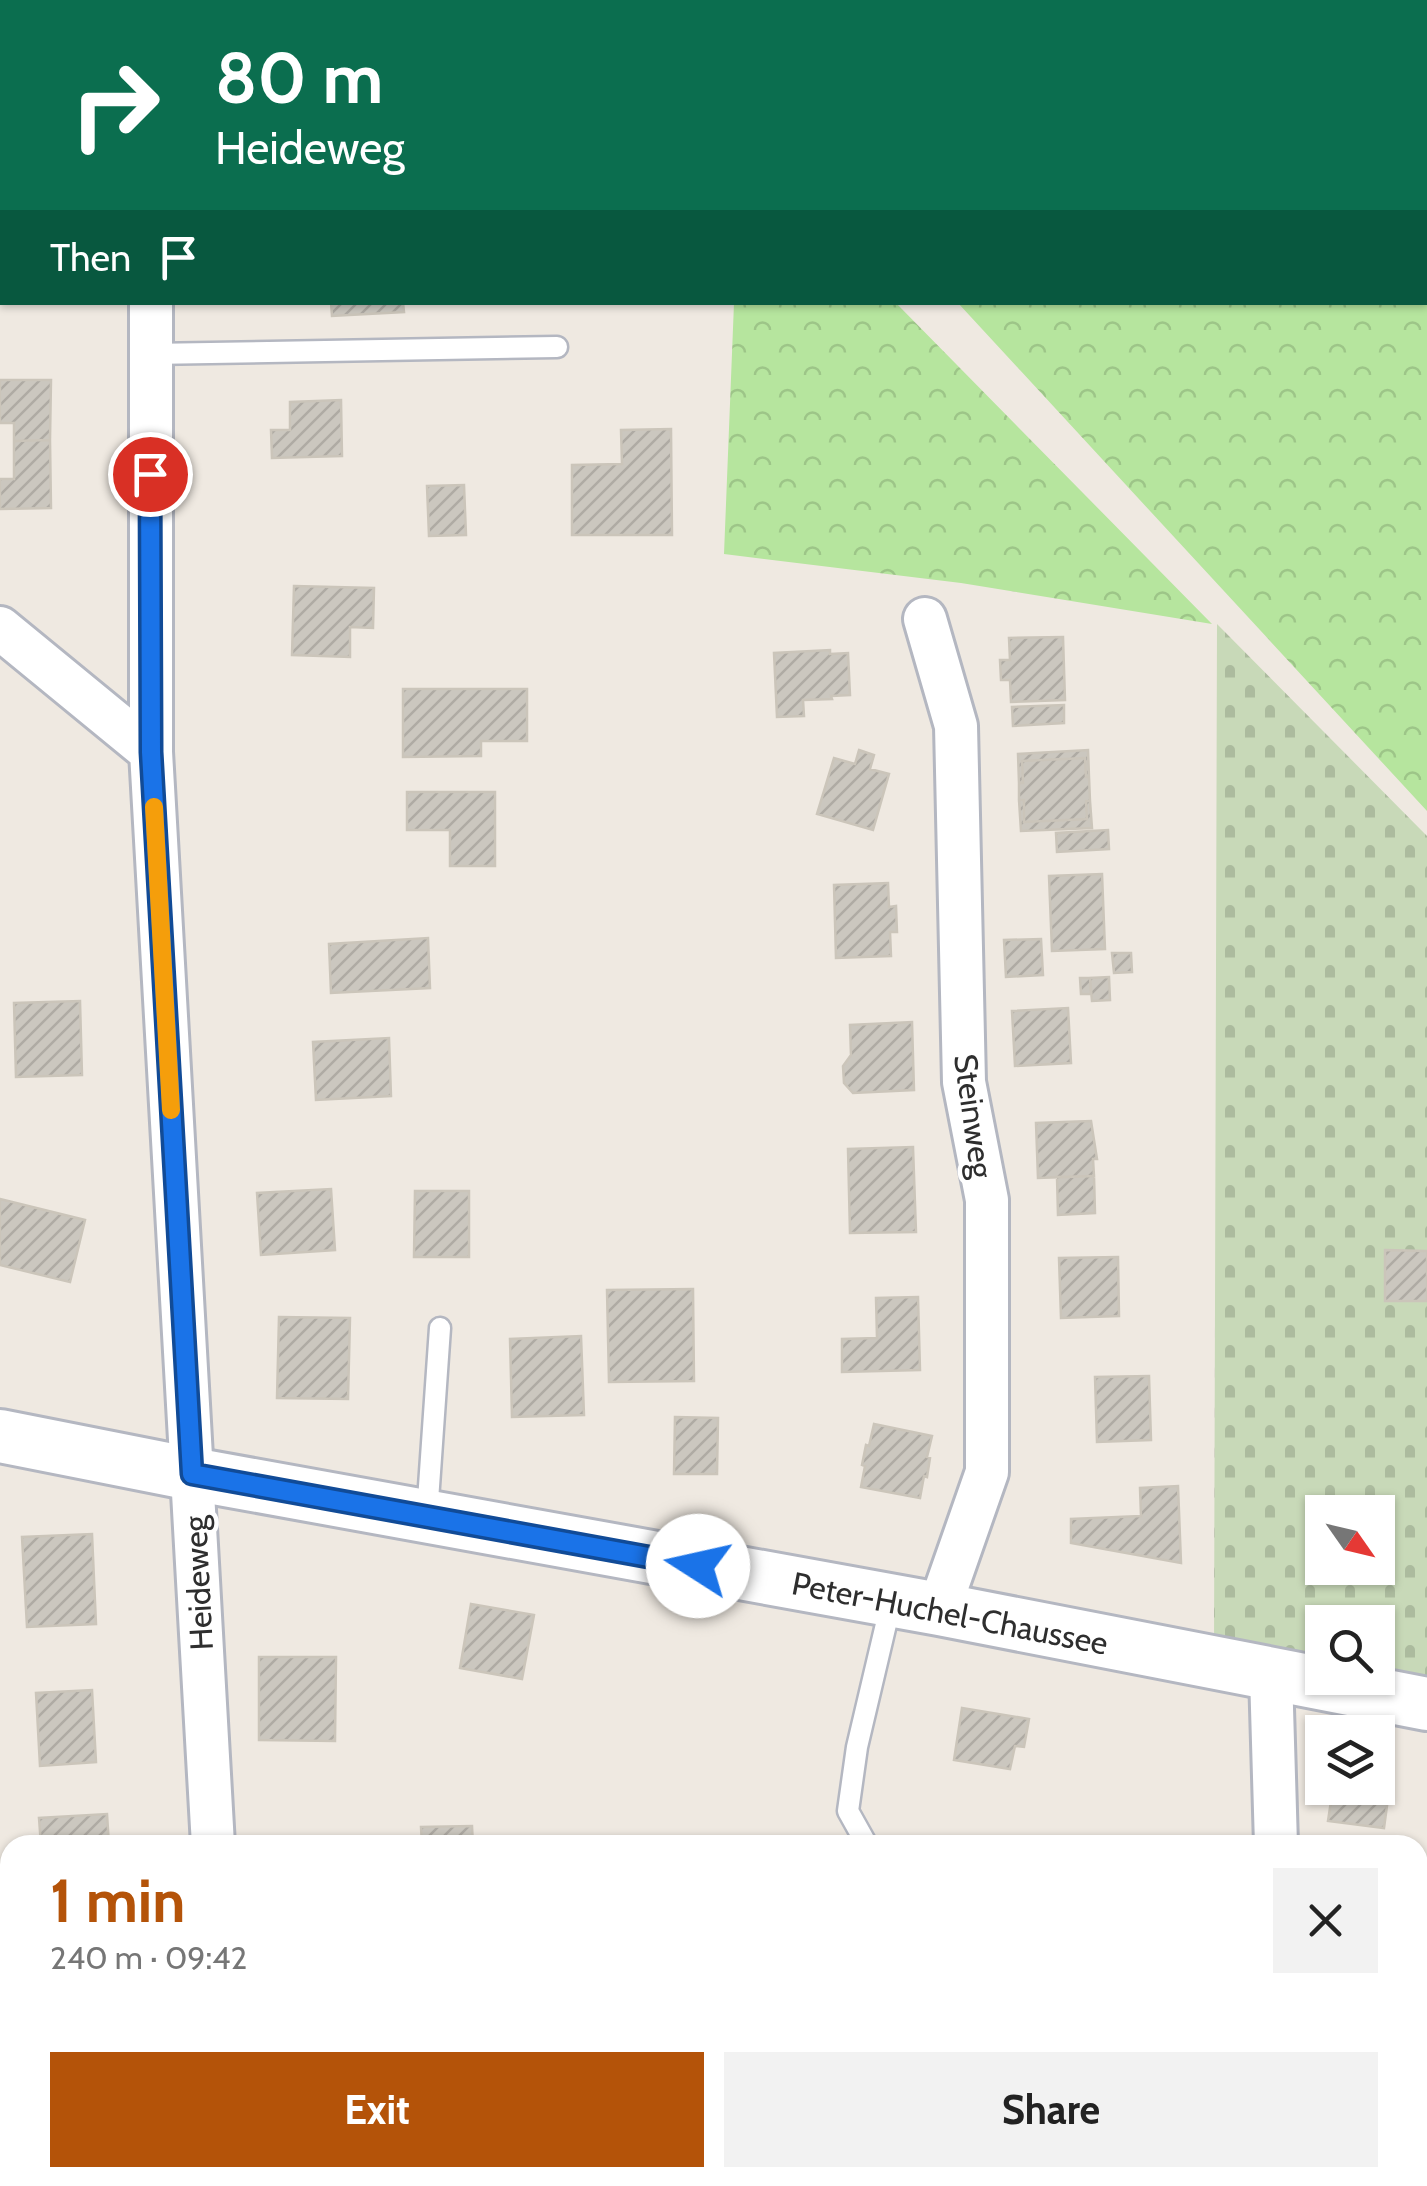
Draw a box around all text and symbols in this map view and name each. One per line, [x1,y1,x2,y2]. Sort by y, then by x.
text: 80 m [215,35,383,121]
icon: right [50,40,180,170]
text: Heideweg [215,121,405,175]
icon: arrive [151,230,206,285]
text: Then [50,234,131,281]
pin [108,432,193,517]
icon: arrive [123,447,178,502]
street label: Steinweg [946,1051,1002,1182]
north arrow [1305,1495,1395,1585]
map controls [1305,1495,1395,1805]
street label: Heideweg [175,1514,221,1651]
position arrow [646,1514,750,1618]
street label: Peter-Huchel-Chaussee [789,1563,1111,1663]
button: search [1305,1605,1395,1695]
button: layers [1305,1715,1395,1805]
text: 1 min [50,1864,185,1937]
button: close [1273,1868,1378,1973]
text: 240 m · 09:42 [50,1938,247,1977]
button: Exit [50,2052,704,2167]
button: Share [724,2052,1378,2167]

